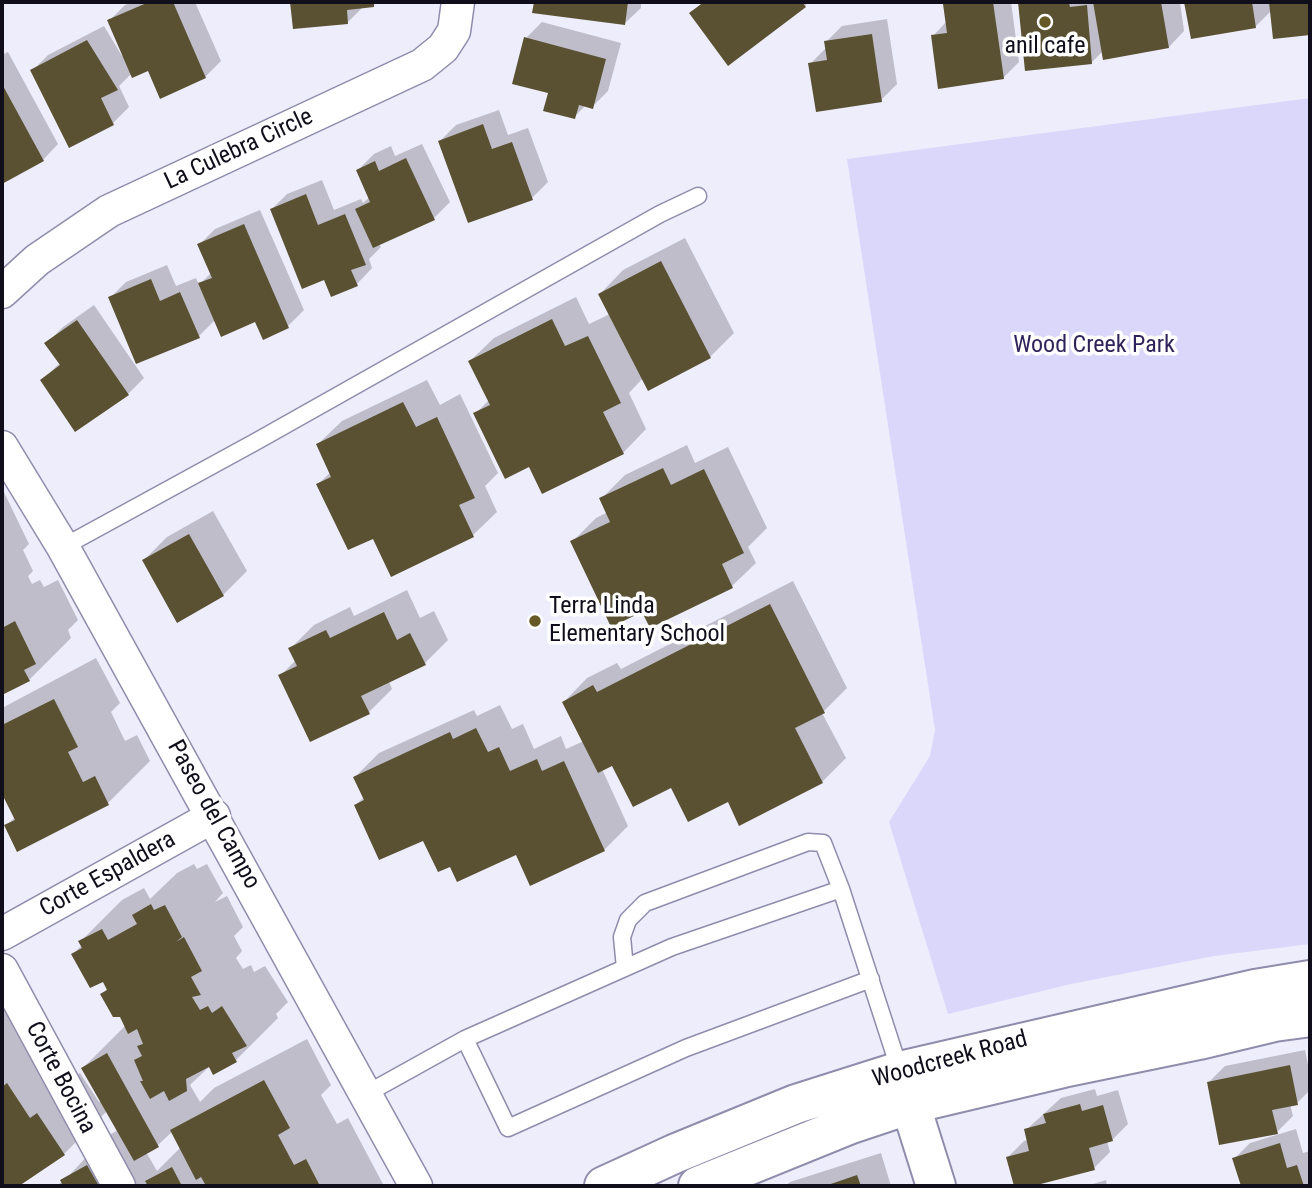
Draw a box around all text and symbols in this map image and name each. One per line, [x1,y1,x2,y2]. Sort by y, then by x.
marker: anil cafe [1037,14,1053,30]
place label: anil cafe [1005,33,1085,61]
street label: La Culebra Circle [160,103,318,197]
park label: Wood Creek Park [1013,332,1175,360]
place label: Terra Linda Elementary School [549,593,725,649]
marker: Terra Linda Elementary School [527,613,543,629]
street label: Paseo del Campo [160,736,266,894]
street label: Corte Espaldera [35,826,181,924]
street label: Corte Bocina [19,1017,101,1139]
street label: Woodcreek Road [869,1026,1031,1094]

